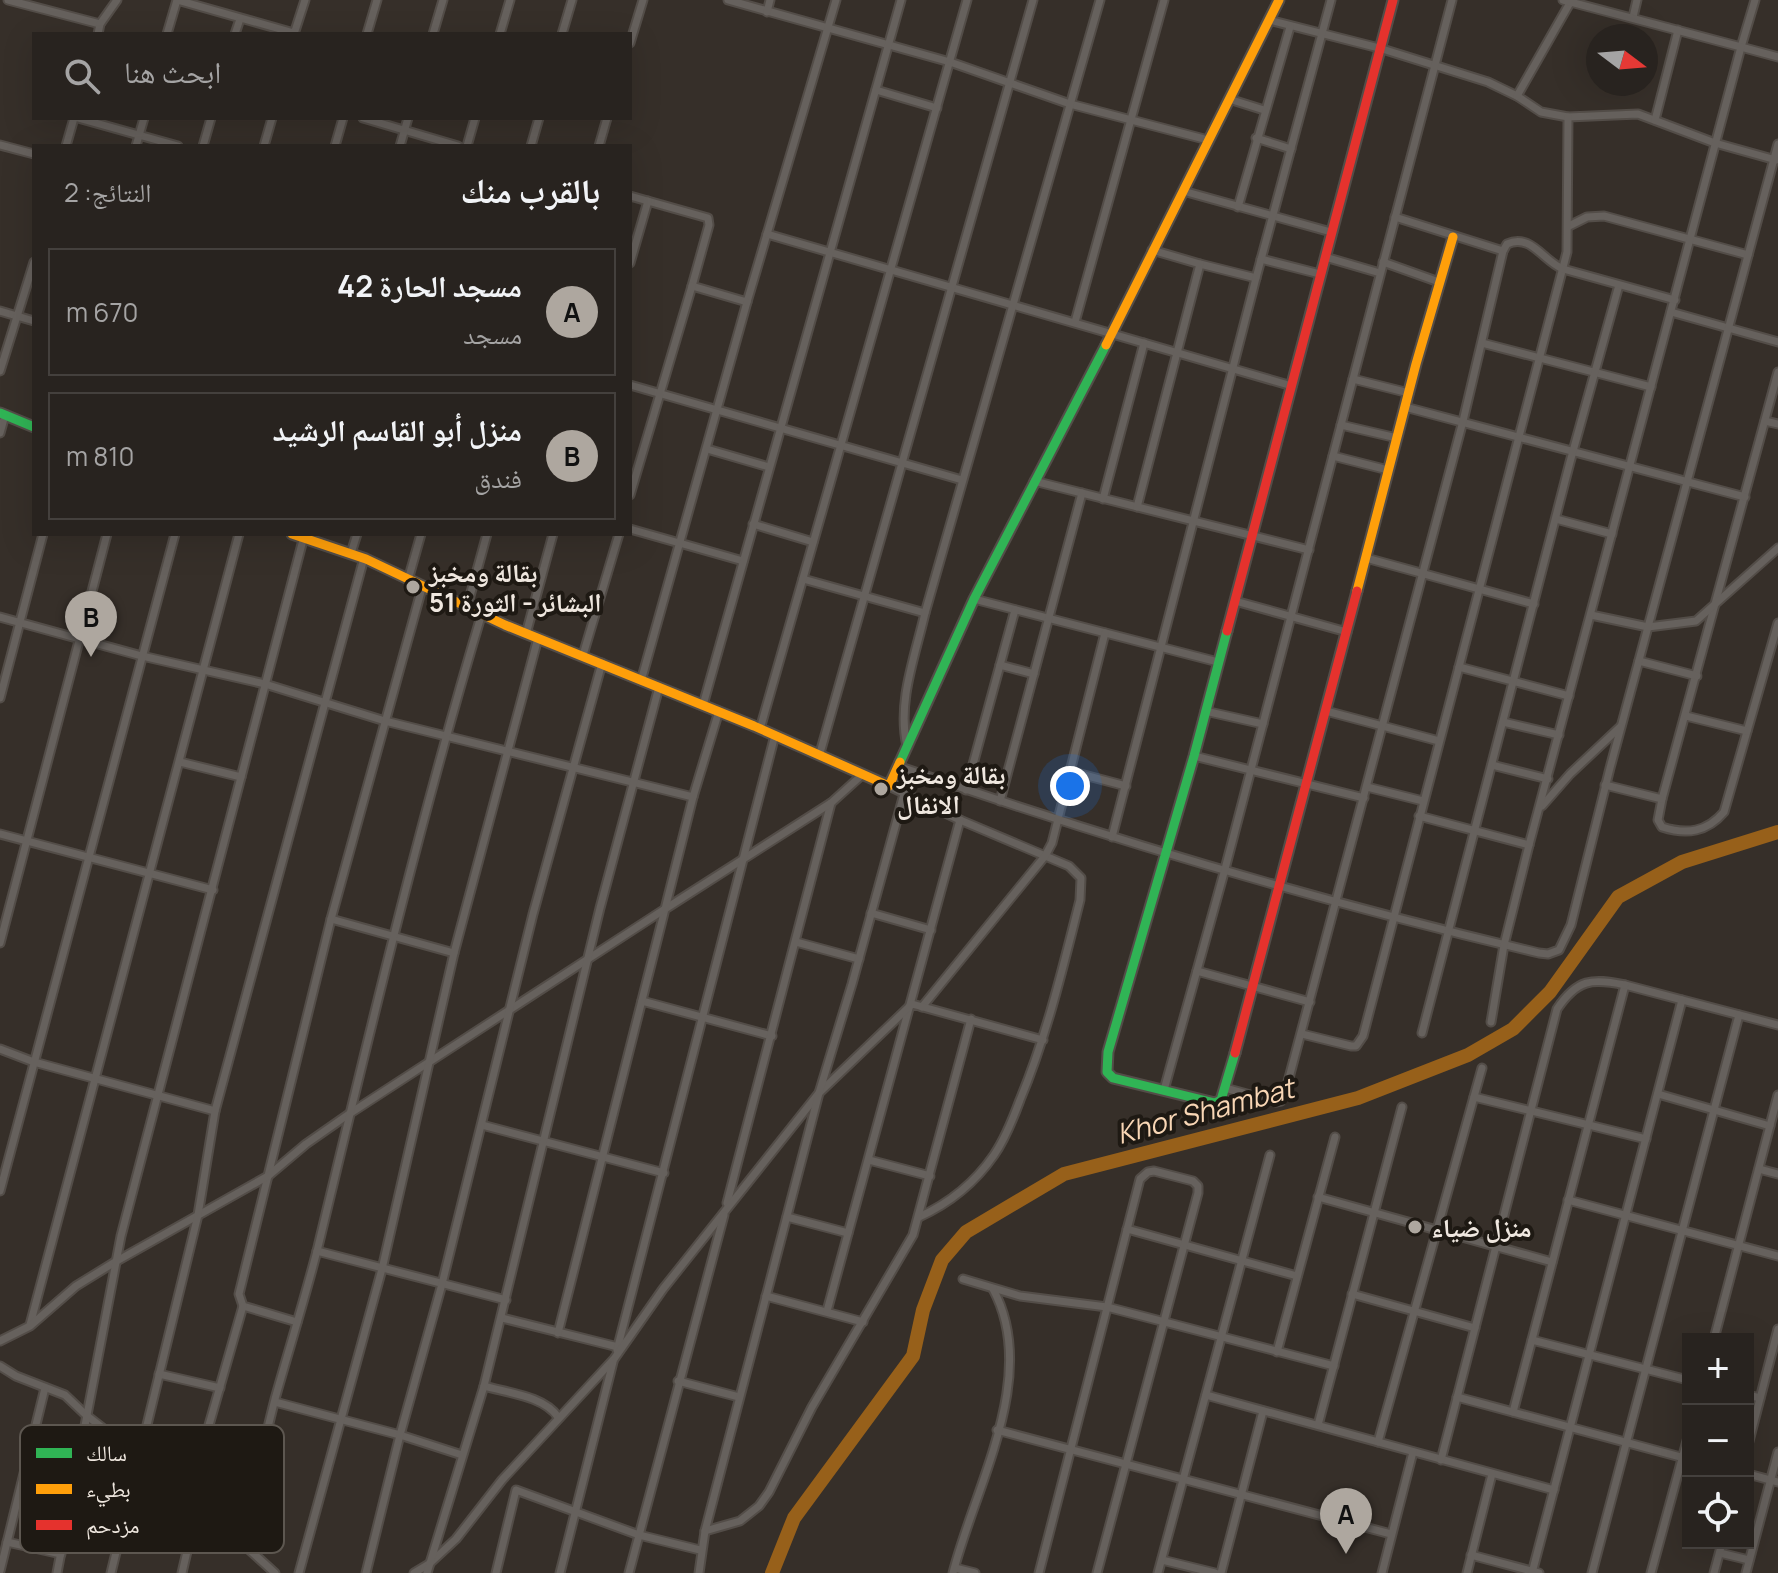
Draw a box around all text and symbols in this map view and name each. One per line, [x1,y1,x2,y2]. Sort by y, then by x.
north arrow [1586,24,1658,96]
search box [32,32,632,120]
text: ابحث هنا [124,51,221,92]
icon: search [60,54,104,98]
text: بالقرب منك [460,167,600,213]
text: النتائج: 2 [64,174,152,210]
text: مسجد الحارة 42 [337,265,522,306]
text: 670 m [66,294,138,330]
text: A [563,294,581,330]
text: مسجد [463,316,522,352]
text: منزل أبو القاسم الرشيد [273,409,522,450]
text: 810 m [66,438,134,474]
text: B [564,438,580,474]
text: فندق [474,460,522,496]
place label: بقالة ومخبز البشائر - الثورة 51 [428,554,602,620]
marker: بقالة ومخبز البشائر - الثورة 51 [404,578,422,596]
pin: B [65,591,117,657]
place label: بقالة ومخبز الانفال [896,756,1005,822]
your location [1050,766,1090,806]
marker: بقالة ومخبز الانفال [872,780,890,798]
water label: Khor Shambat [1112,1067,1301,1152]
place label: منزل ضياء [1431,1209,1532,1245]
marker: منزل ضياء [1406,1218,1424,1236]
map controls [1682,1333,1754,1549]
button: + [1682,1333,1754,1405]
button: − [1682,1405,1754,1477]
legend [20,1425,284,1553]
text: سالك [86,1438,127,1468]
text: بطيء [86,1474,131,1507]
button: locate [1682,1477,1754,1549]
pin: A [1320,1488,1372,1554]
text: مزدحم [86,1510,140,1540]

